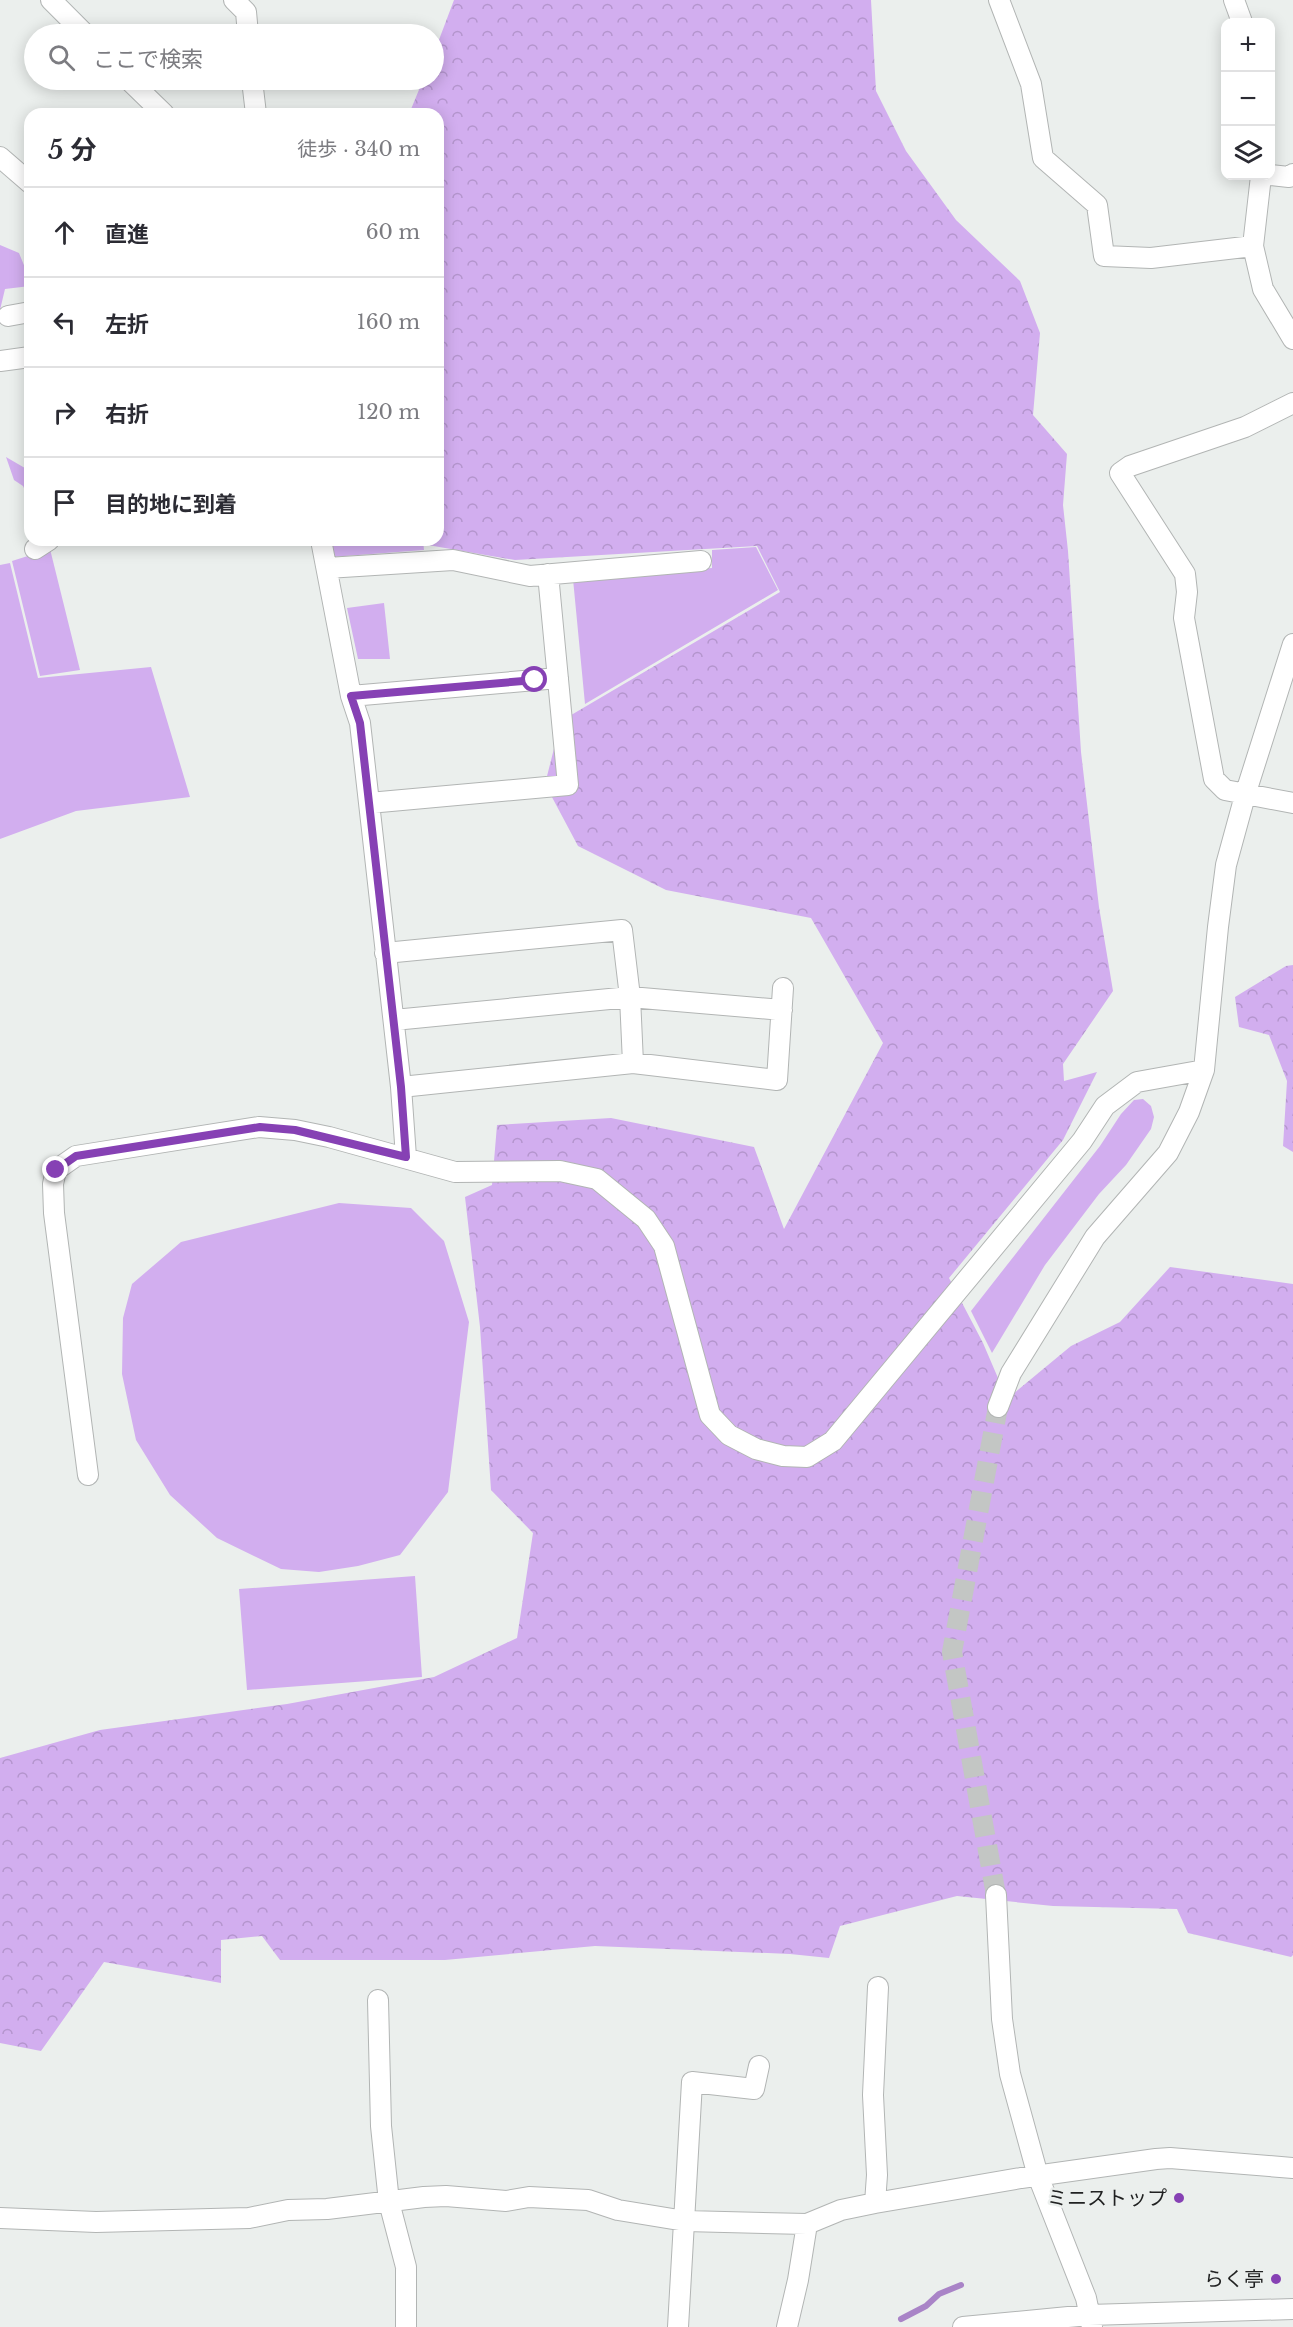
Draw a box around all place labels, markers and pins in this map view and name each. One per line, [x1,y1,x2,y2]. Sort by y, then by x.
place label: ミニストップ [1047,2186,1167,2210]
marker: ミニストップ [1172,2191,1186,2205]
place label: らく亭 [1204,2267,1264,2291]
marker: らく亭 [1269,2272,1283,2286]

